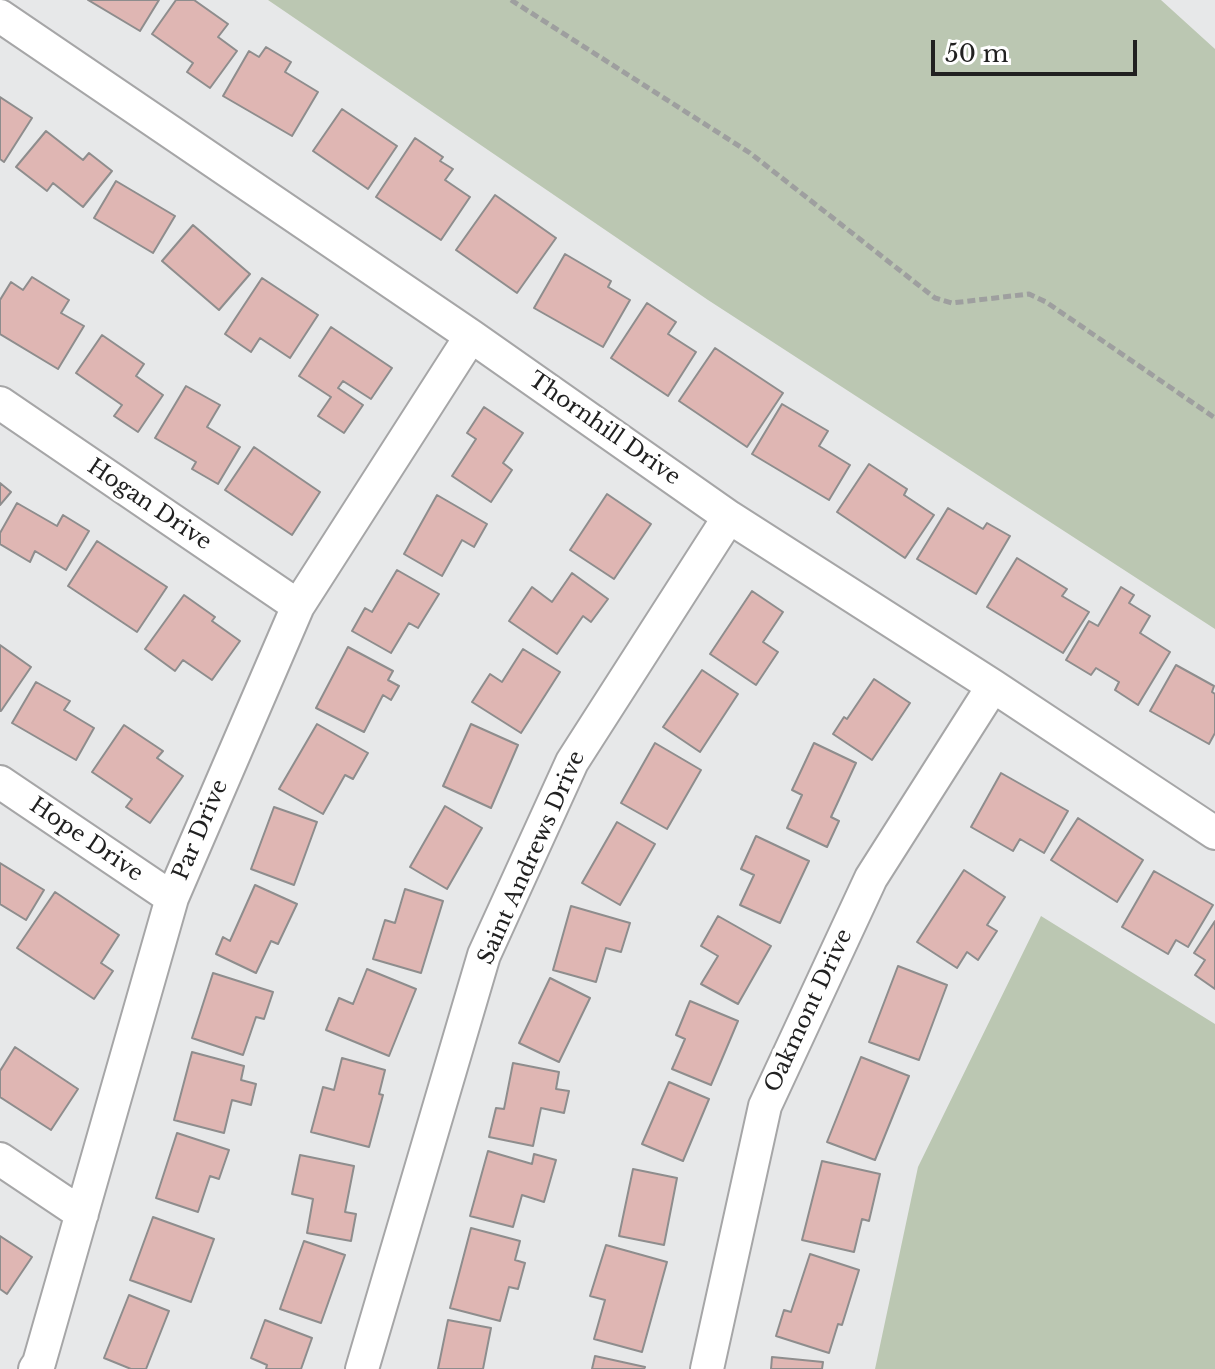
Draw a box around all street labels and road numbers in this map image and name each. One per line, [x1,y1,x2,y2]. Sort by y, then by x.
street label: Thornhill Drive [523,367,685,491]
street label: Hogan Drive [82,454,216,556]
street label: Saint Andrews Drive [473,747,591,969]
street label: Par Drive [168,776,234,884]
street label: Hope Drive [24,792,148,888]
street label: Oakmont Drive [760,925,858,1097]

